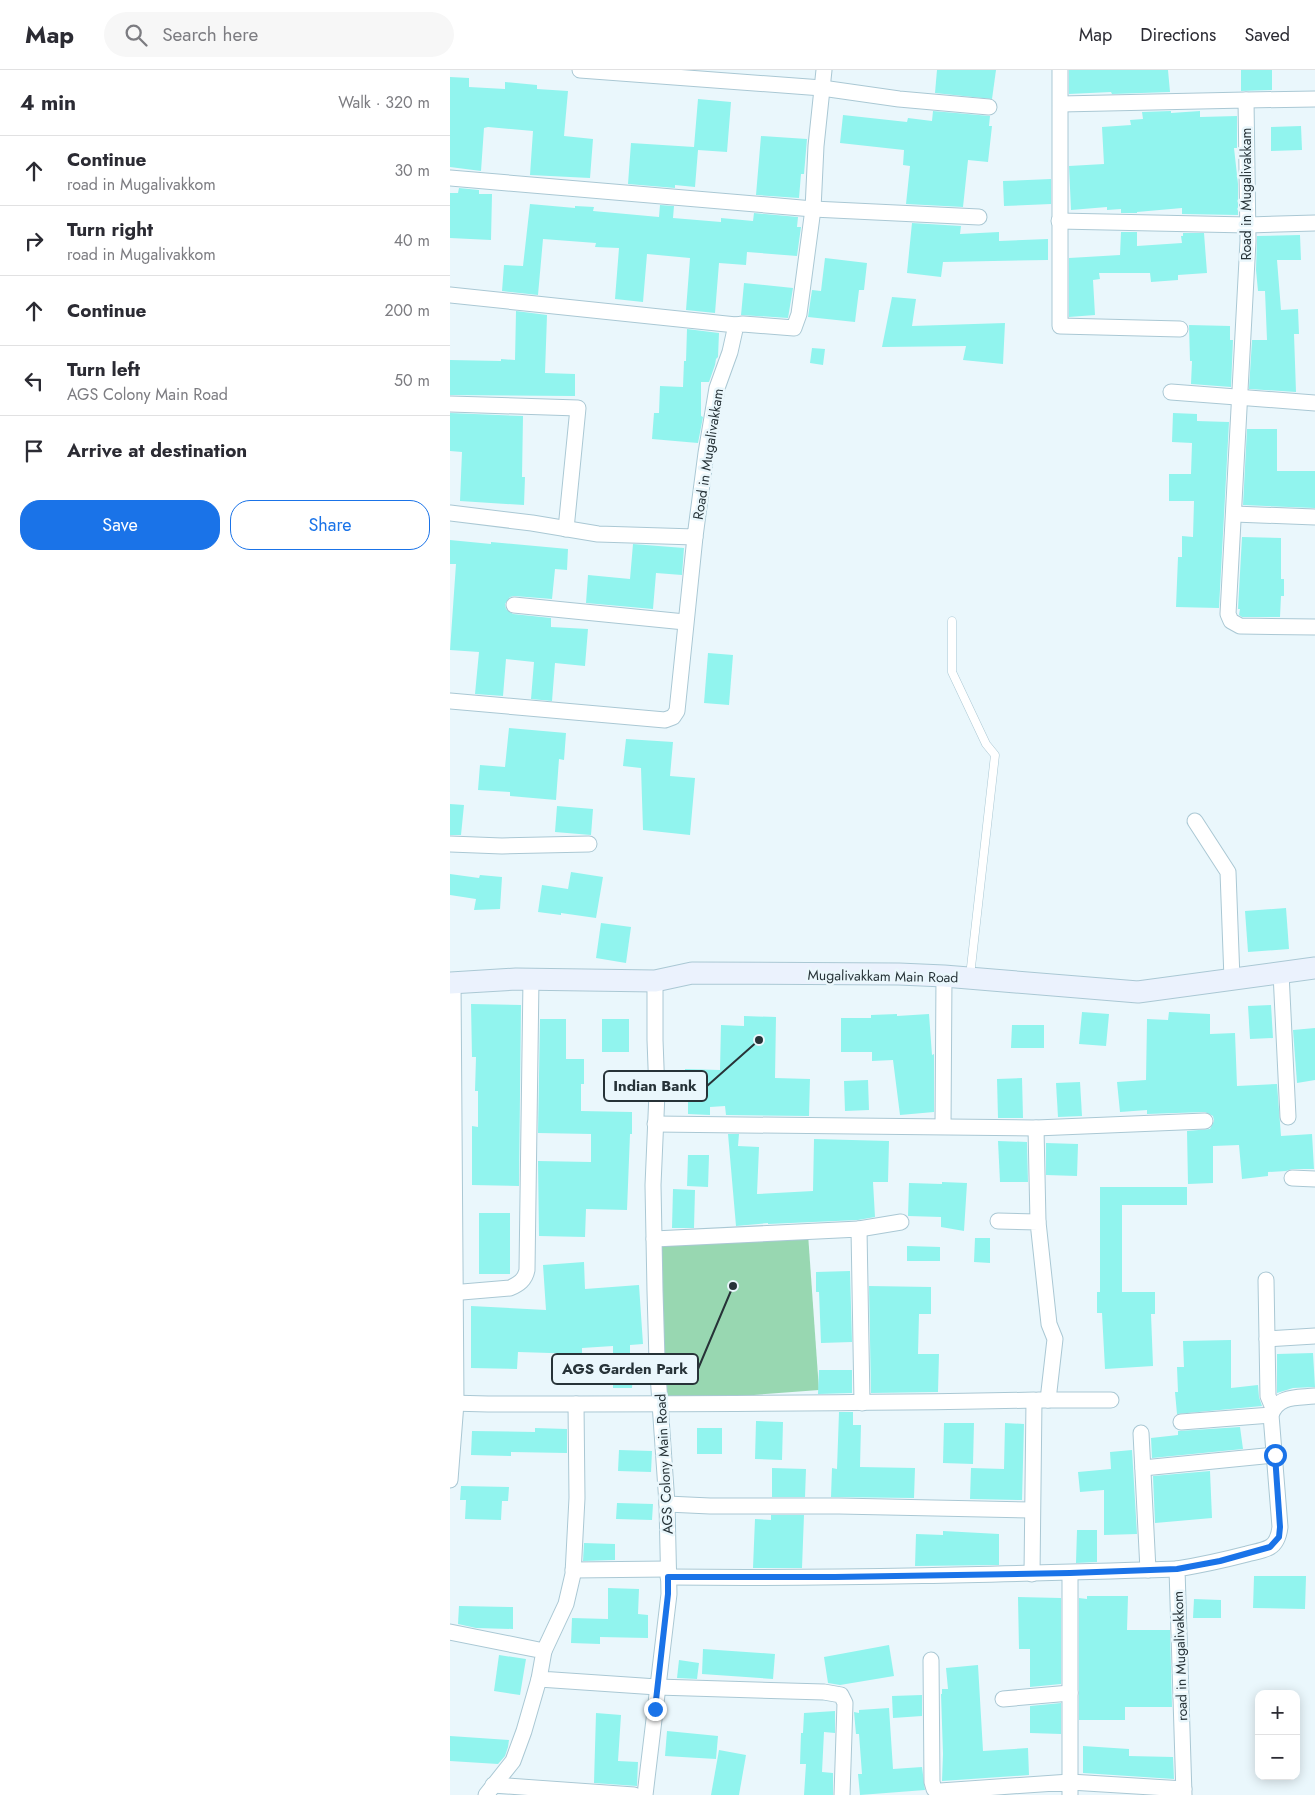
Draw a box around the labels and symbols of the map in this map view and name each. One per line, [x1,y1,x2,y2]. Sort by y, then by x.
street label: Road in Mugalivakkam [1236,128,1256,260]
street label: Road in Mugalivakkam [688,387,728,521]
street label: Mugalivakkam Main Road [807,965,959,987]
callout: Indian Bank [604,1071,707,1101]
text: Indian Bank [613,1075,697,1097]
callout: AGS Garden Park [552,1354,698,1384]
text: AGS Garden Park [561,1358,688,1380]
street label: AGS Colony Main Road [650,1393,678,1535]
route start [1264,1444,1287,1467]
street label: road in Mugalivakkom [1168,1591,1192,1721]
route end [644,1698,667,1721]

